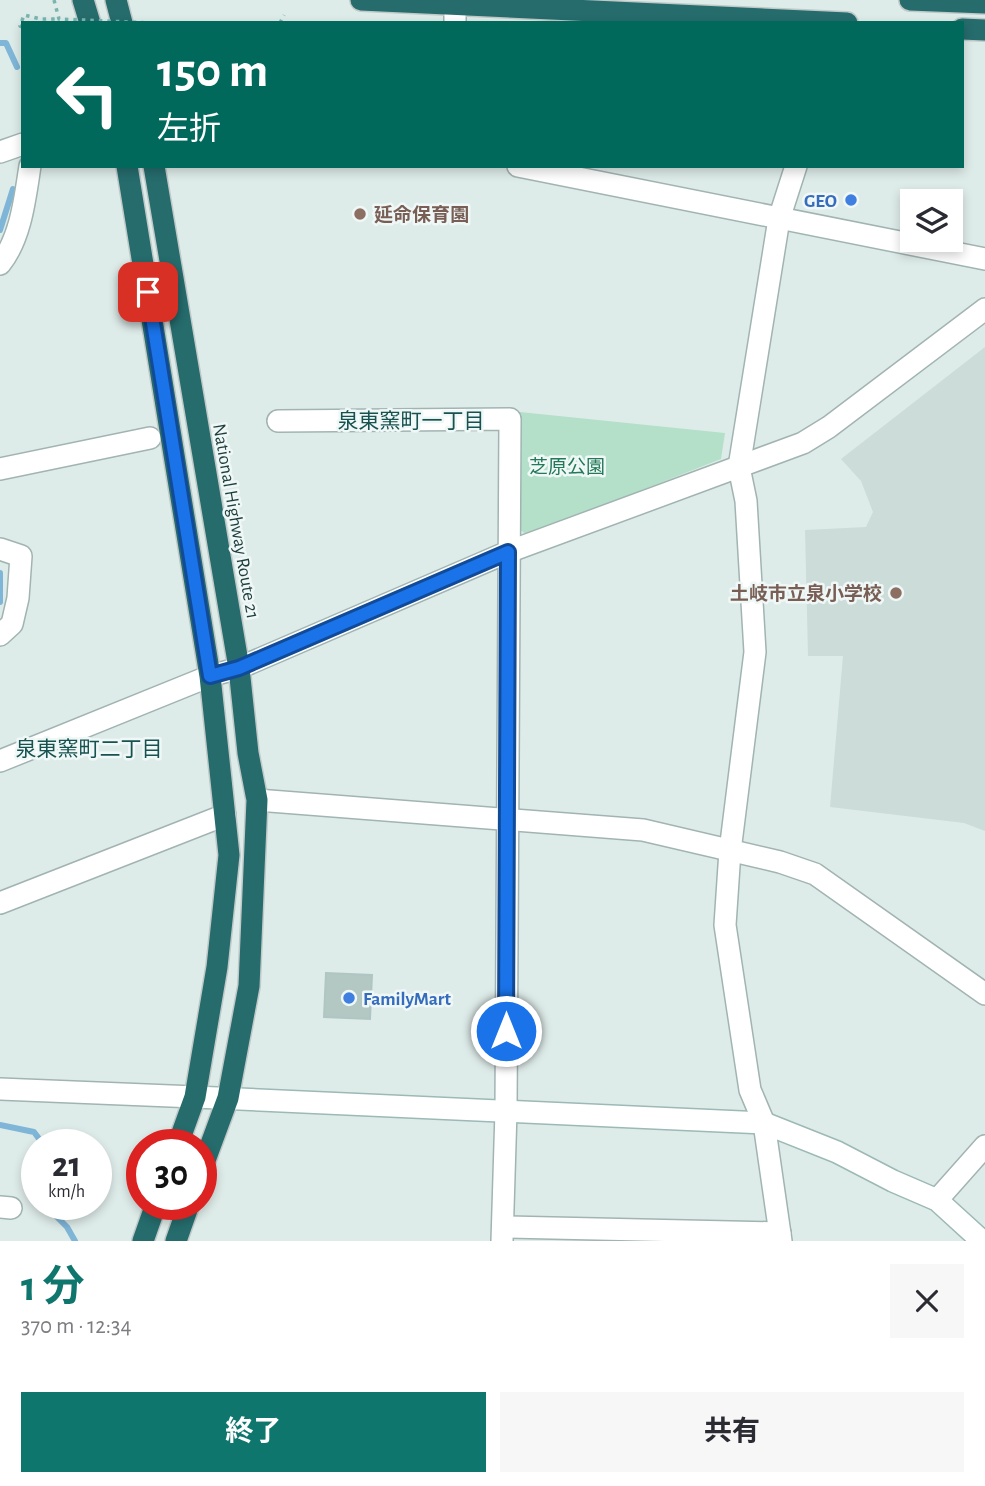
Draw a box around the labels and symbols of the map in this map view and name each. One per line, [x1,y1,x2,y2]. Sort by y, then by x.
place label: GEO [804,192,837,211]
marker: GEO [843,192,859,208]
place label: 延命保育園 [374,204,469,225]
marker: 延命保育園 [352,206,368,222]
pin [118,262,178,322]
district label: 泉東窯町一丁目 [338,410,485,432]
street label: National Highway Route 21 [209,422,262,620]
park label: 芝原公園 [529,457,605,477]
place label: 土岐市立泉小学校 [730,583,882,604]
marker: 土岐市立泉小学校 [888,585,904,601]
district label: 泉東窯町二丁目 [16,738,163,760]
marker: FamilyMart [341,990,357,1006]
place label: FamilyMart [363,990,451,1009]
position arrow [469,994,543,1068]
speed limit sign: 30 [126,1129,217,1220]

